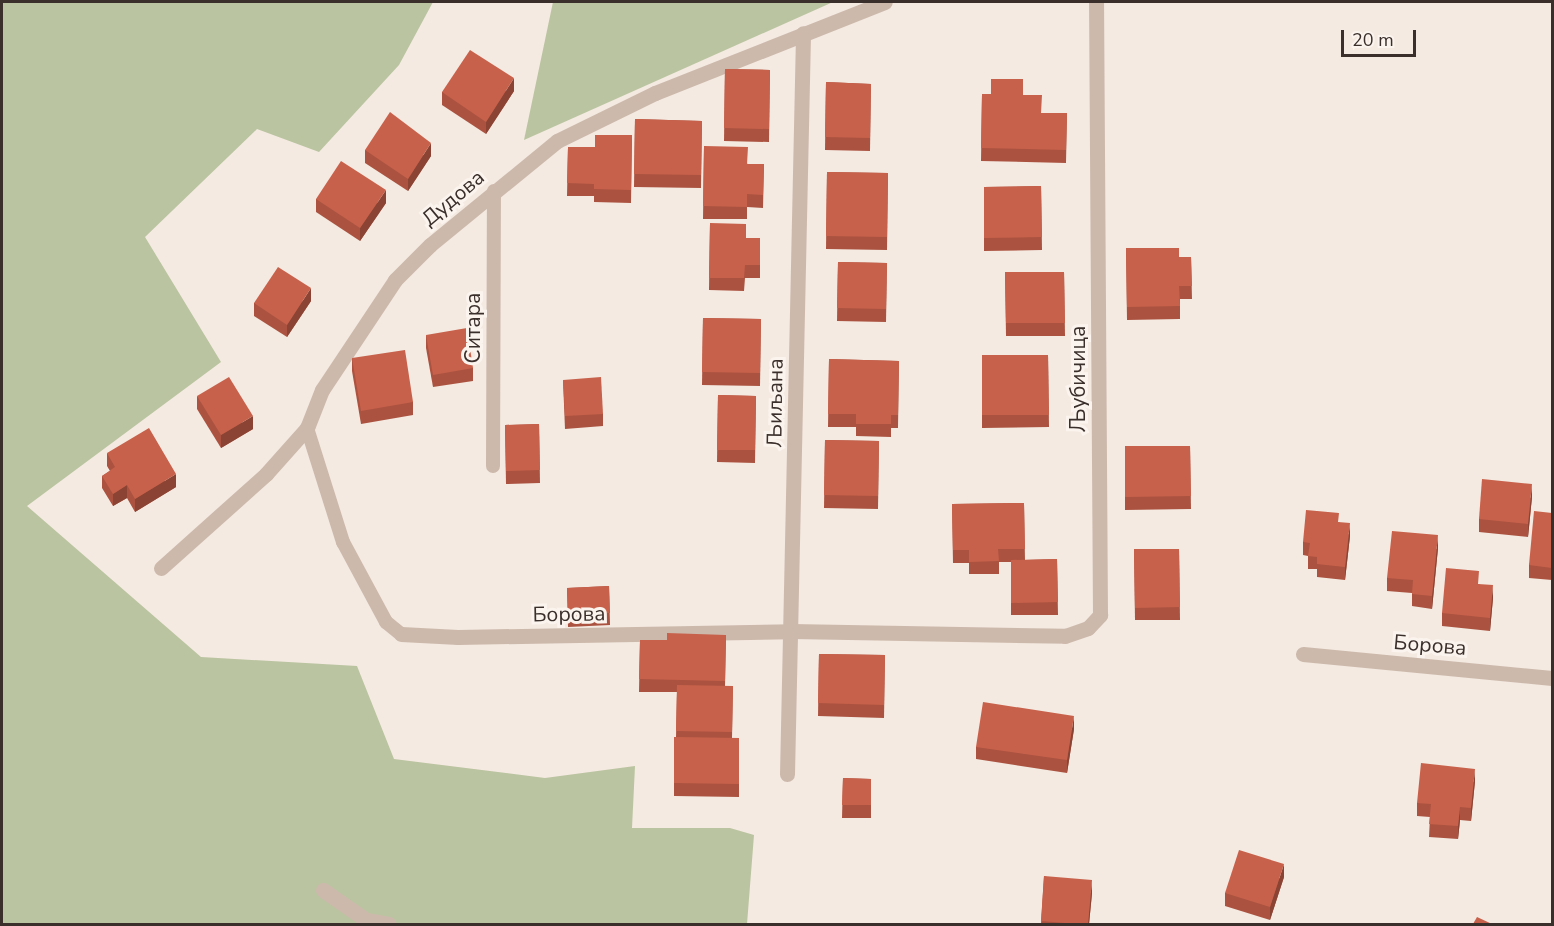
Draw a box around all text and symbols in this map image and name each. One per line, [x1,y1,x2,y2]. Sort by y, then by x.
scale bar [1344,18,1419,56]
text: 20 m [1352,28,1394,52]
street label: Дудова [417,165,489,231]
street label: Ситара [460,293,486,363]
street label: Љубичица [1065,326,1091,432]
street label: Љиљана [762,358,788,448]
street label: Борова [532,601,606,627]
street label: Борова [1393,629,1467,661]

